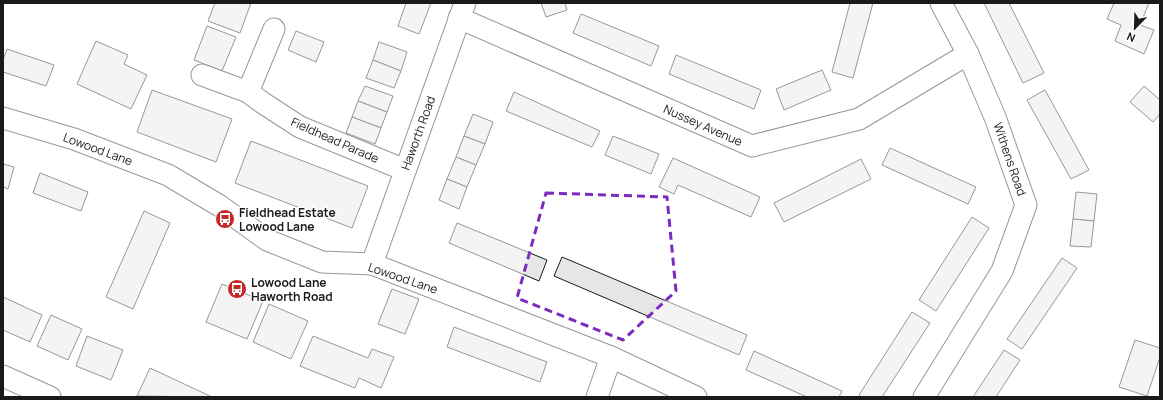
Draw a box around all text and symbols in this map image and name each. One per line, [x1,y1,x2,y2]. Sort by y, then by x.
north arrow [1115,8,1155,48]
text: N [1124,29,1137,46]
street label: Haworth Road [397,94,439,172]
street label: Nussey Avenue [661,100,745,150]
street label: Fieldhead Parade [288,113,382,167]
street label: Withens Road [989,120,1031,198]
street label: Lowood Lane [61,129,135,169]
place label: Fieldhead Estate Lowood Lane [239,204,336,235]
bus stop icon: Fieldhead Estate Lowood Lane [214,208,236,230]
street label: Lowood Lane [366,258,440,298]
place label: Lowood Lane Haworth Road [251,274,333,305]
bus stop icon: Lowood Lane Haworth Road [226,278,248,300]

